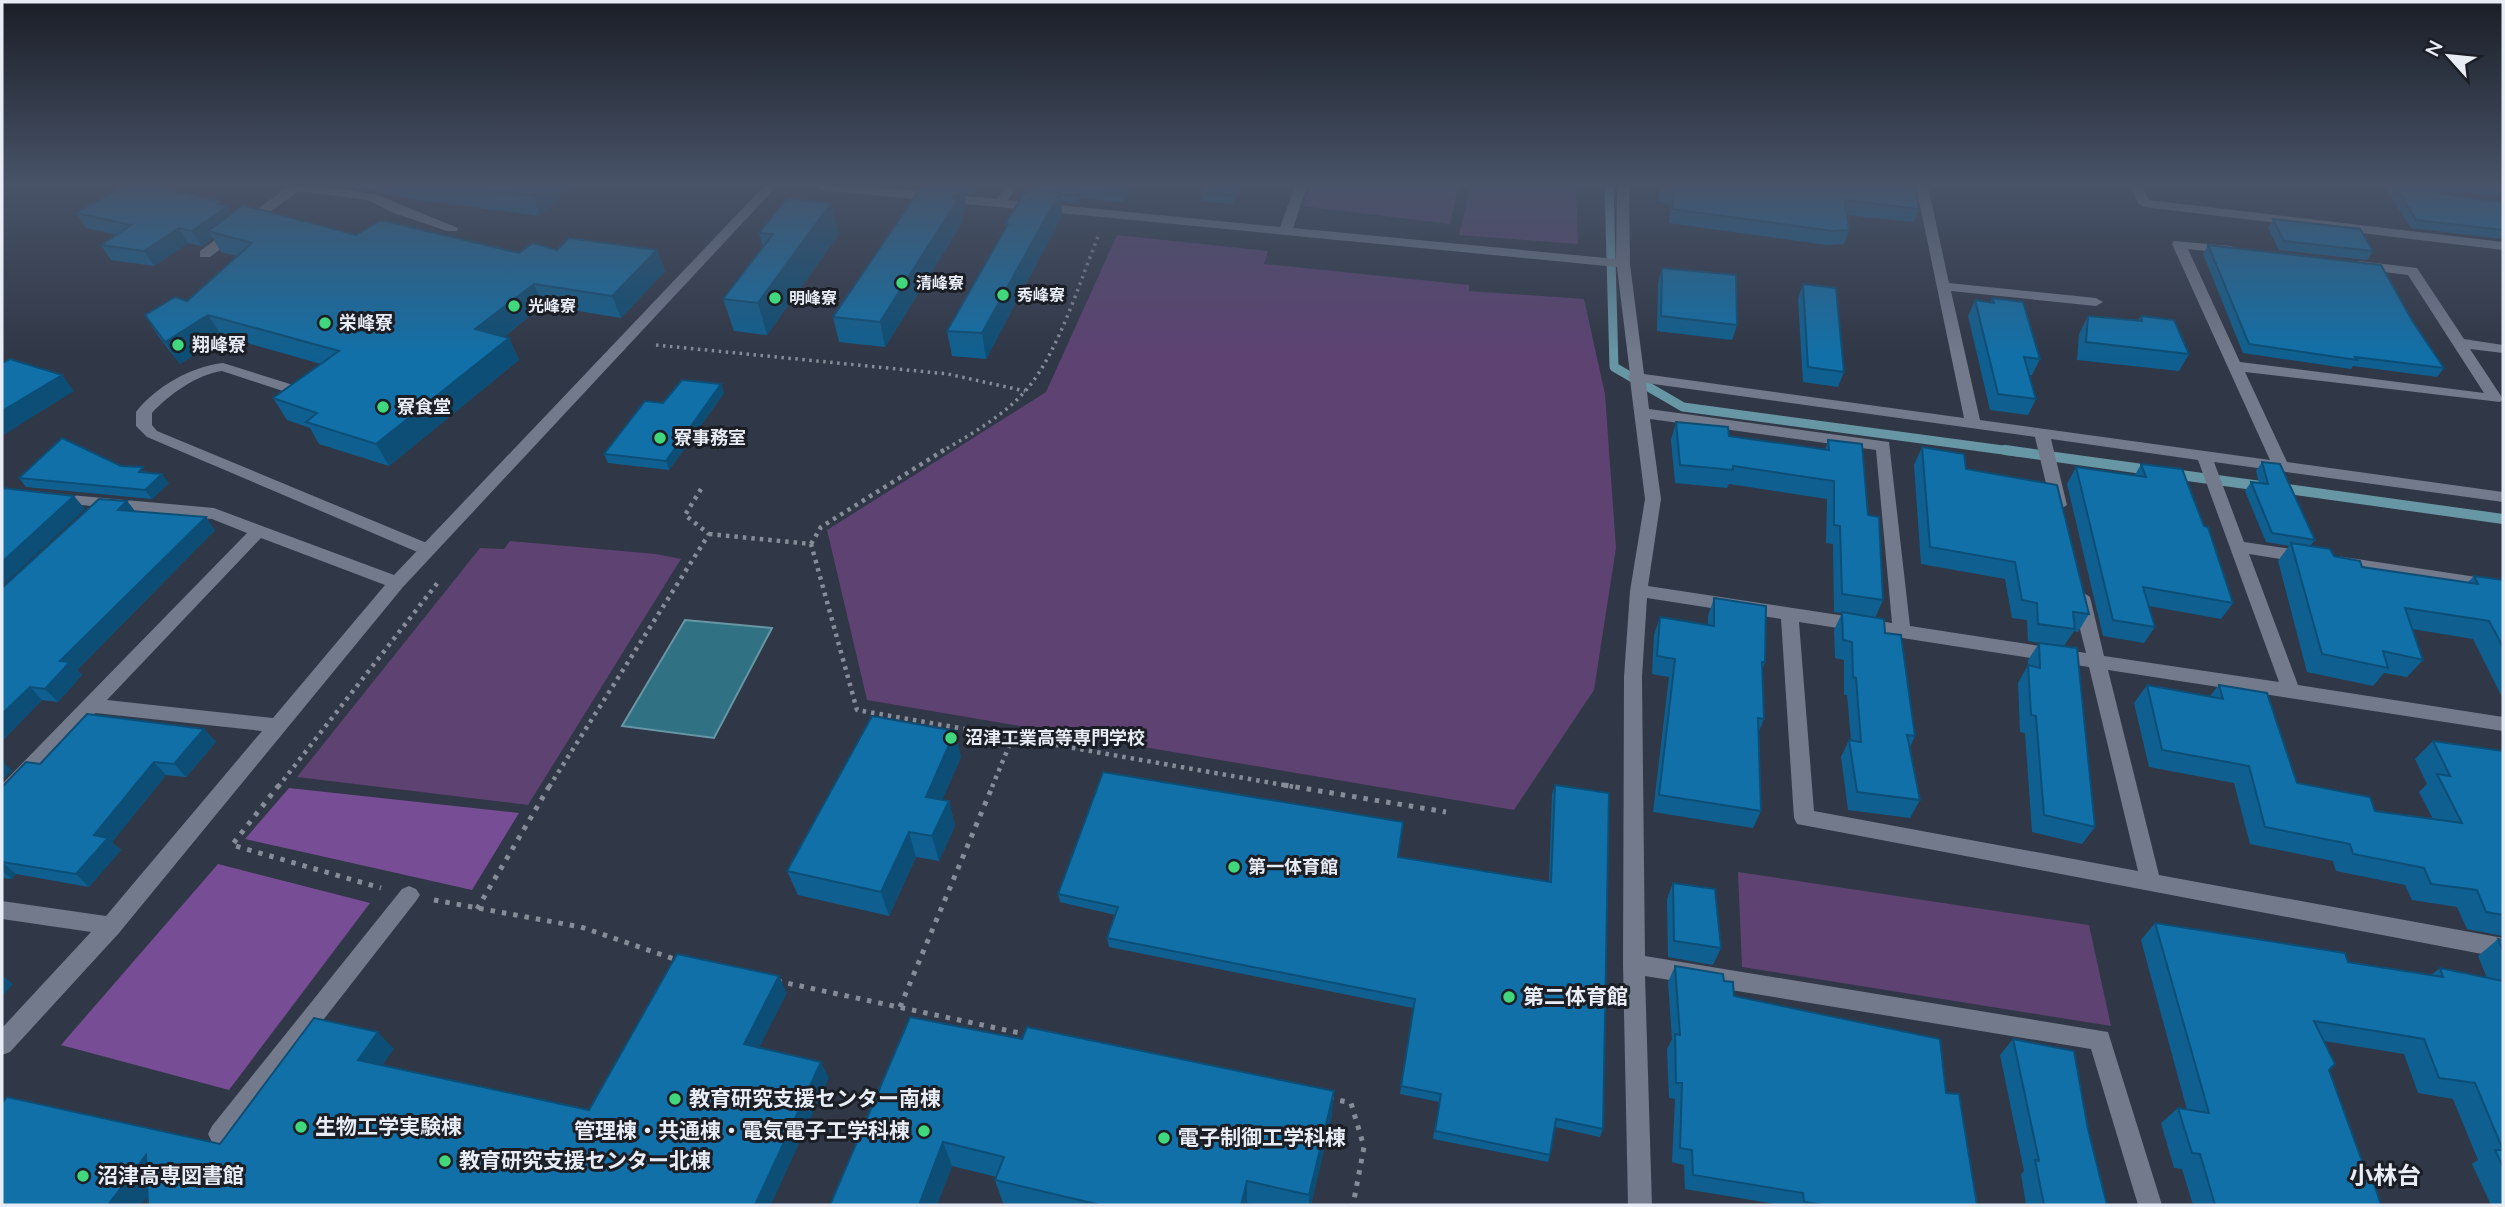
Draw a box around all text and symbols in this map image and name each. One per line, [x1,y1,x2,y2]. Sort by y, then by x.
north arrow [2414,21,2484,91]
text: N [2420,36,2447,60]
place label: 清峰寮 [916,273,964,292]
marker: 清峰寮 [894,275,910,291]
place label: 秀峰寮 [1017,285,1065,304]
marker: 秀峰寮 [995,287,1011,303]
place label: 明峰寮 [789,288,837,307]
marker: 明峰寮 [767,290,783,306]
place label: 光峰寮 [528,296,576,315]
marker: 光峰寮 [506,298,522,314]
place label: 栄峰寮 [339,311,393,333]
marker: 栄峰寮 [317,315,333,331]
place label: 翔峰寮 [192,333,246,355]
marker: 翔峰寮 [170,337,186,353]
place label: 寮食堂 [397,395,451,417]
marker: 寮食堂 [375,399,391,415]
place label: 寮事務室 [674,426,746,448]
marker: 寮事務室 [652,430,668,446]
place label: 沼津工業高等専門学校 [965,726,1145,748]
marker: 沼津工業高等専門学校 [943,730,959,746]
place label: 第一体育館 [1248,855,1338,877]
marker: 第一体育館 [1226,859,1242,875]
place label: 第二体育館 [1523,983,1628,1008]
marker: 第二体育館 [1501,989,1517,1005]
place label: 教育研究支援センター南棟 [689,1085,941,1110]
marker: 教育研究支援センター南棟 [667,1091,683,1107]
place label: 生物工学実験棟 [315,1113,462,1138]
place label: 管理棟・共通棟・電気電子工学科棟 [574,1117,910,1142]
marker: 生物工学実験棟 [293,1119,309,1135]
marker: 管理棟・共通棟・電気電子工学科棟 [916,1123,932,1139]
place label: 電子制御工学科棟 [1178,1124,1346,1149]
marker: 電子制御工学科棟 [1156,1130,1172,1146]
place label: 教育研究支援センター北棟 [459,1147,711,1172]
marker: 教育研究支援センター北棟 [437,1153,453,1169]
district label: 小林台 [2349,1160,2421,1189]
place label: 沼津高専図書館 [97,1162,244,1187]
marker: 沼津高専図書館 [75,1168,91,1184]

